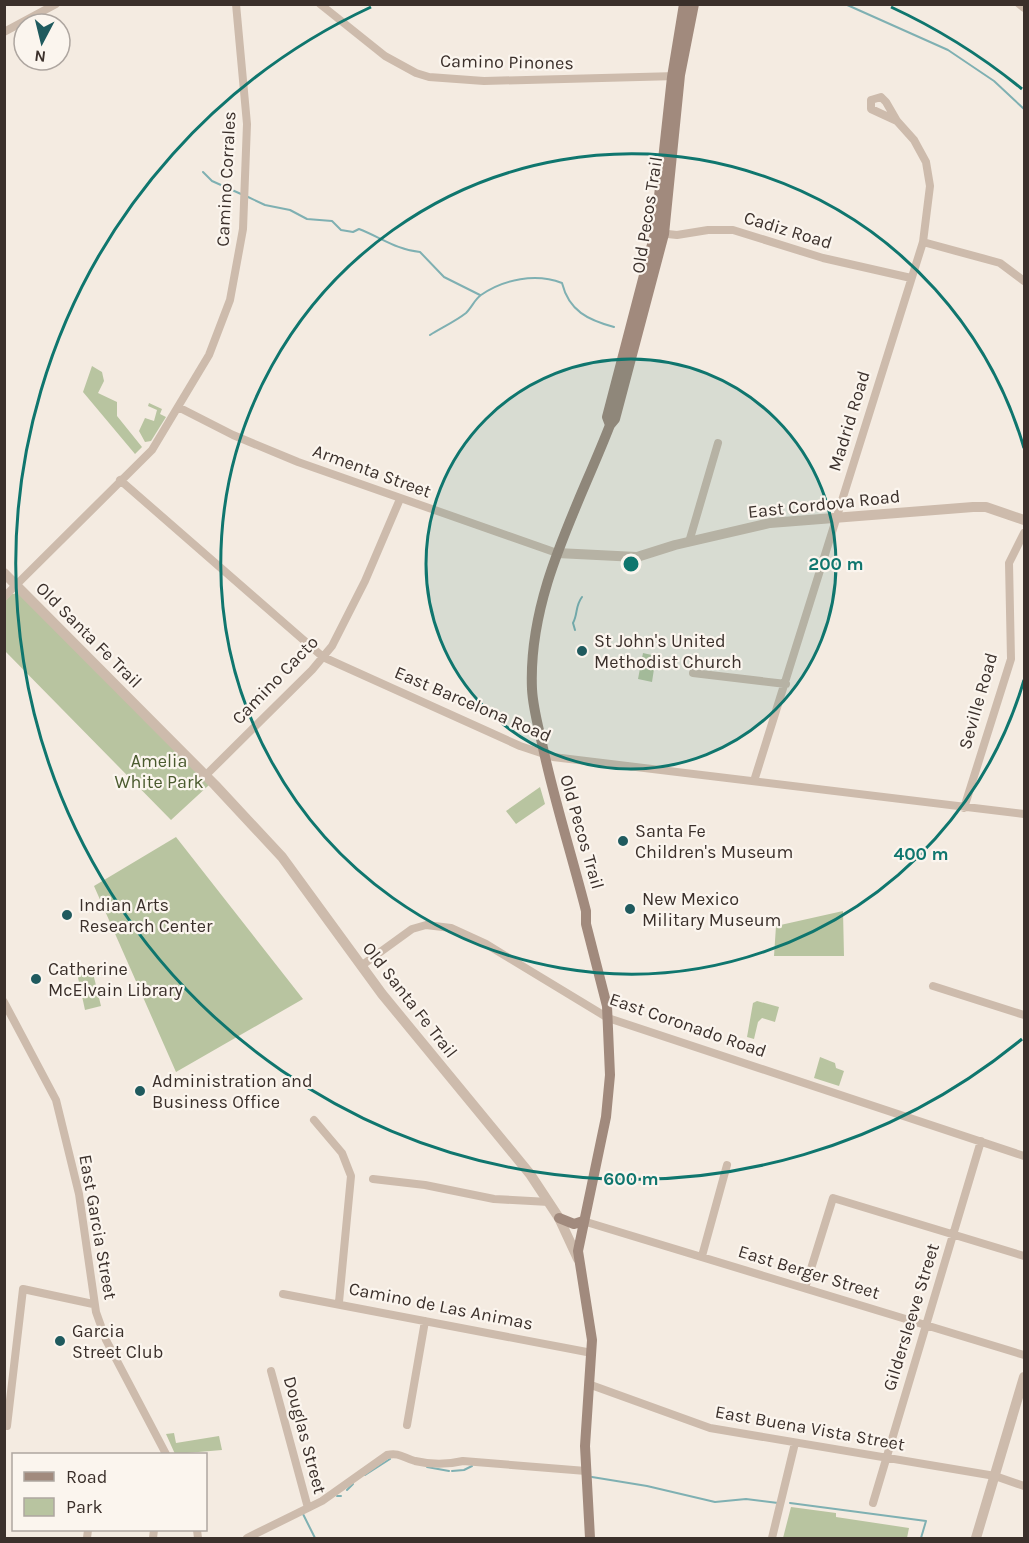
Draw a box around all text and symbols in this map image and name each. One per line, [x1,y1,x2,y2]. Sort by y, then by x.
north arrow [12,12,72,72]
text: N [33,46,47,67]
street label: Camino Pinones [440,50,574,74]
street label: Camino Corrales [211,111,241,247]
street label: Old Pecos Trail [627,155,667,275]
street label: Cadiz Road [741,206,835,254]
street label: Madrid Road [823,368,875,474]
street label: Armenta Street [310,439,434,503]
street label: East Cordova Road [747,485,901,523]
text: 200 m [808,553,864,575]
centre of rings [621,554,641,574]
street label: Old Santa Fe Trail [31,577,147,693]
place label: St John's United Methodist Church [594,630,742,673]
street label: Camino Cacto [227,631,323,729]
marker: St John's United Methodist Church [575,644,589,658]
street label: Seville Road [954,650,1002,752]
street label: East Barcelona Road [391,661,555,747]
park label: Amelia White Park [114,750,204,793]
street label: Old Pecos Trail [555,772,609,892]
place label: Santa Fe Children's Museum [635,820,793,863]
marker: Santa Fe Children's Museum [616,834,630,848]
text: 400 m [893,843,949,865]
place label: New Mexico Military Museum [642,888,781,931]
place label: Indian Arts Research Center [79,894,213,937]
marker: New Mexico Military Museum [623,902,637,916]
marker: Indian Arts Research Center [60,908,74,922]
street label: Old Santa Fe Trail [358,938,462,1062]
place label: Catherine McElvain Library [48,958,184,1001]
marker: Catherine McElvain Library [29,972,43,986]
street label: East Coronado Road [607,988,769,1062]
place label: Administration and Business Office [152,1070,313,1113]
marker: Administration and Business Office [133,1084,147,1098]
street label: East Garcia Street [74,1153,122,1301]
text: 600 m [603,1168,659,1190]
street label: East Berger Street [736,1240,883,1304]
street label: Gildersleeve Street [878,1240,944,1394]
street label: Camino de Las Animas [347,1277,535,1335]
place label: Garcia Street Club [72,1320,163,1363]
marker: Garcia Street Club [53,1334,67,1348]
street label: Douglas Street [279,1374,331,1496]
street label: East Buena Vista Street [713,1400,907,1456]
legend [12,1453,207,1531]
text: Road [66,1466,107,1488]
text: Park [66,1496,103,1518]

